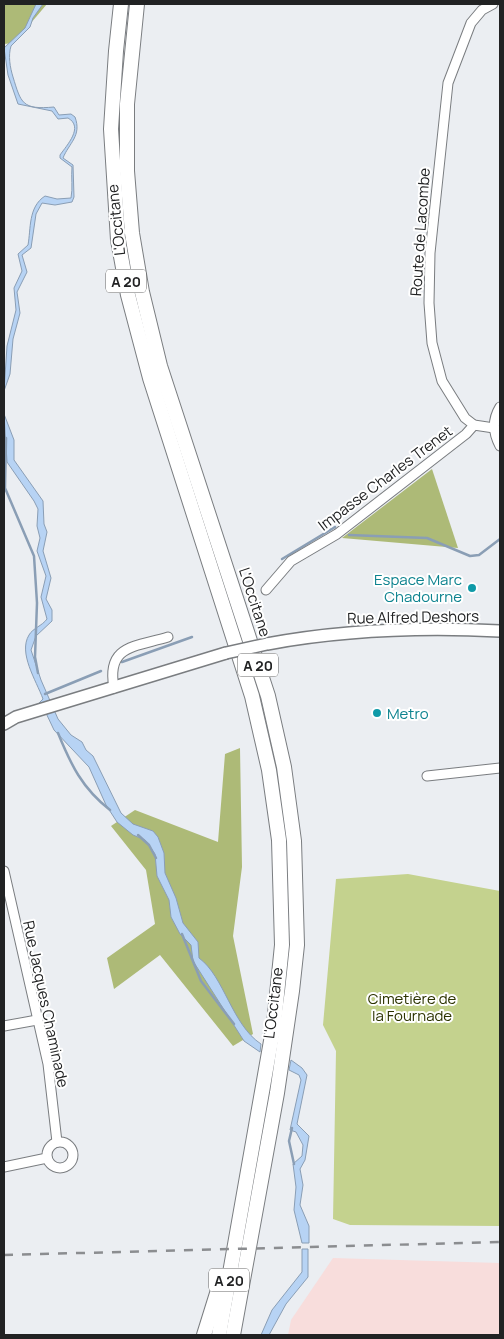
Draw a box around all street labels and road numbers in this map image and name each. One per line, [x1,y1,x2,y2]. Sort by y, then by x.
street label: Route de Lacombe [405,167,435,297]
street label: L'Occitane [102,183,130,257]
road number: A 20 [106,270,146,292]
street label: Impasse Charles Trenet [314,421,456,535]
street label: L'Occitane [234,565,276,639]
street label: Rue Alfred Deshors [347,605,479,629]
road number: A 20 [238,654,278,676]
street label: Rue Jacques Chaminade [18,919,74,1090]
street label: L'Occitane [258,966,288,1040]
road number: A 20 [209,1268,249,1292]

